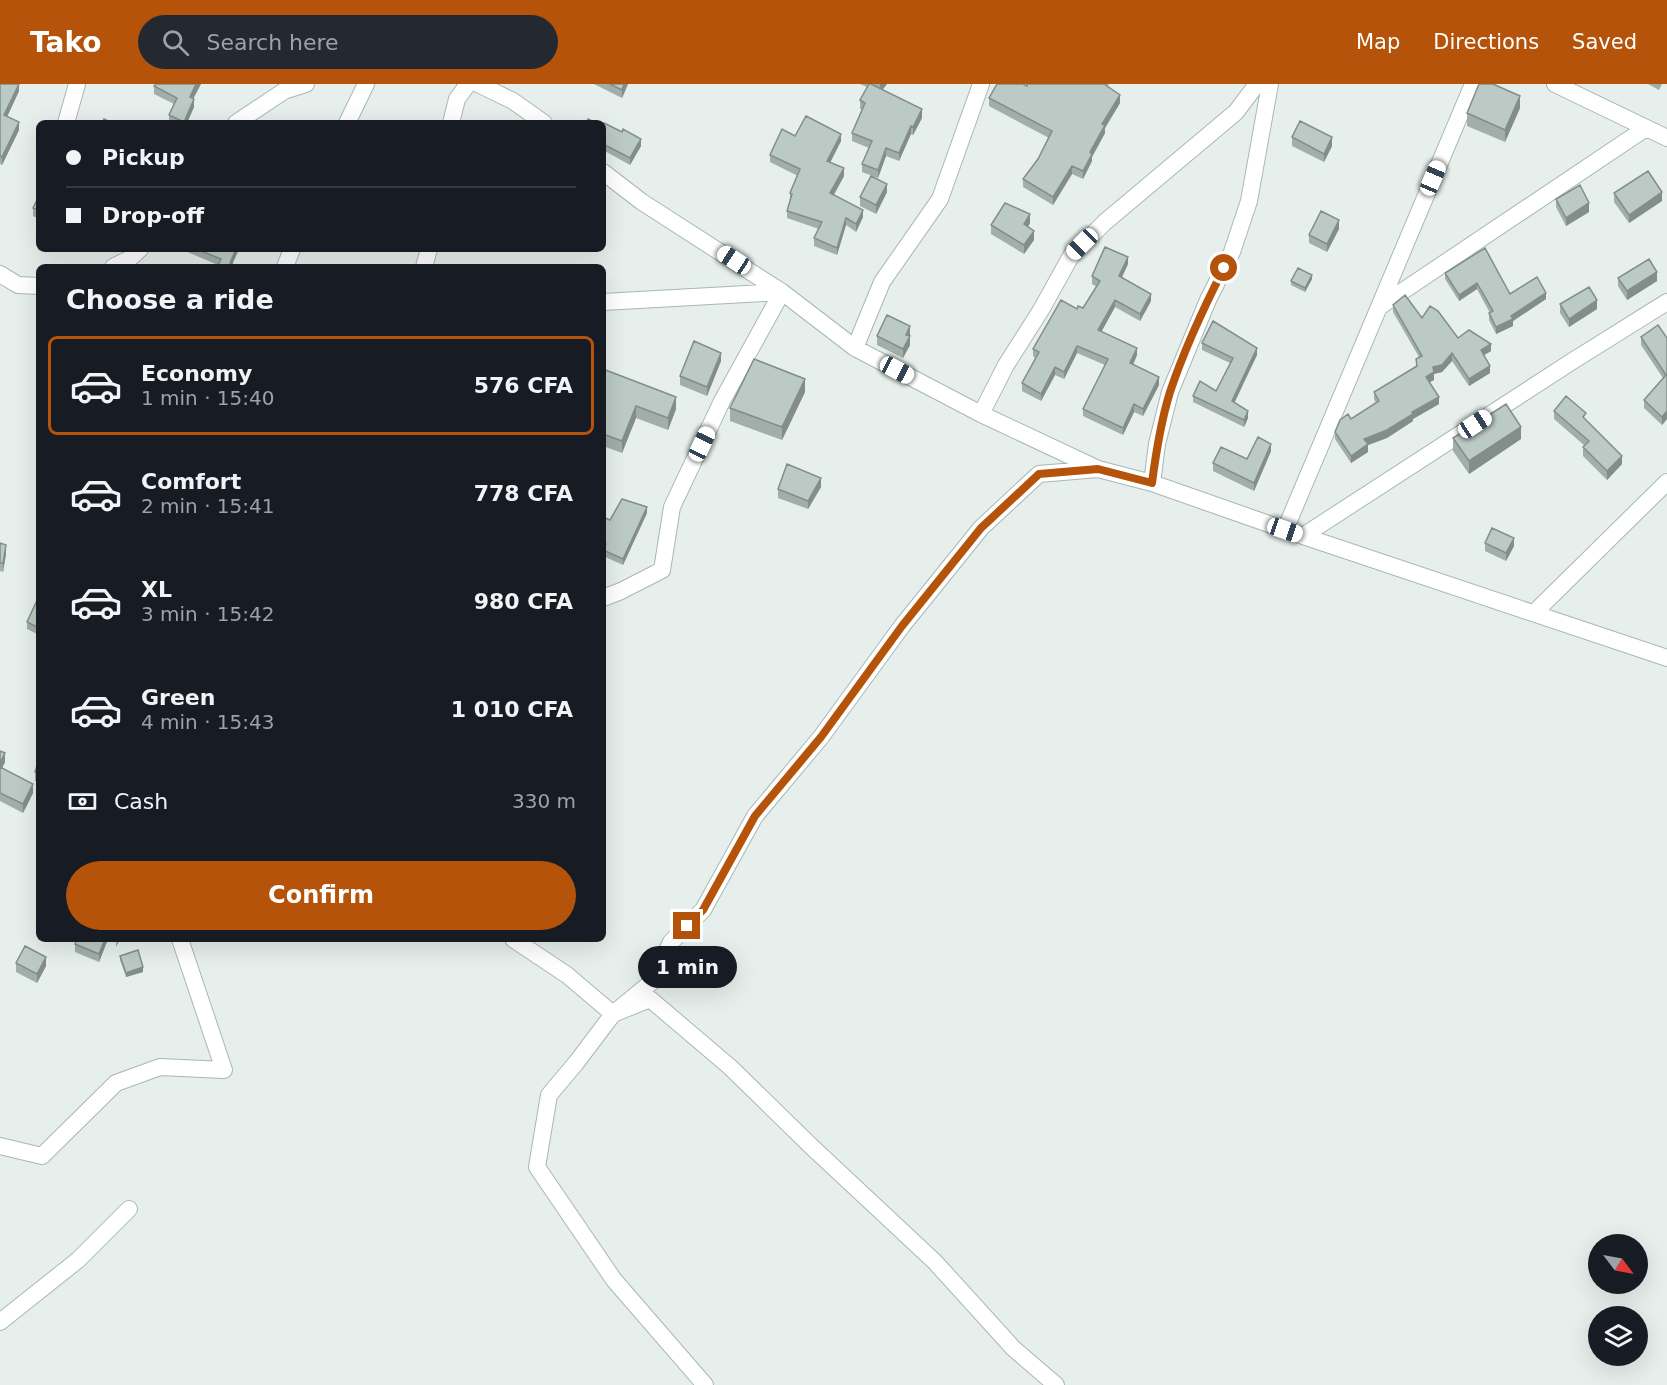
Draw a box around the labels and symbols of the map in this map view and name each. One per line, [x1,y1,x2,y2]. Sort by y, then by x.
car [1418,158,1448,198]
car [1063,225,1101,263]
car [714,243,754,277]
route start [1210,254,1237,281]
car [877,354,917,386]
car [1455,407,1495,441]
car [686,424,718,464]
car [1265,516,1305,544]
route end [673,912,700,939]
callout: 1 min [638,947,736,989]
north arrow [1588,1234,1648,1294]

